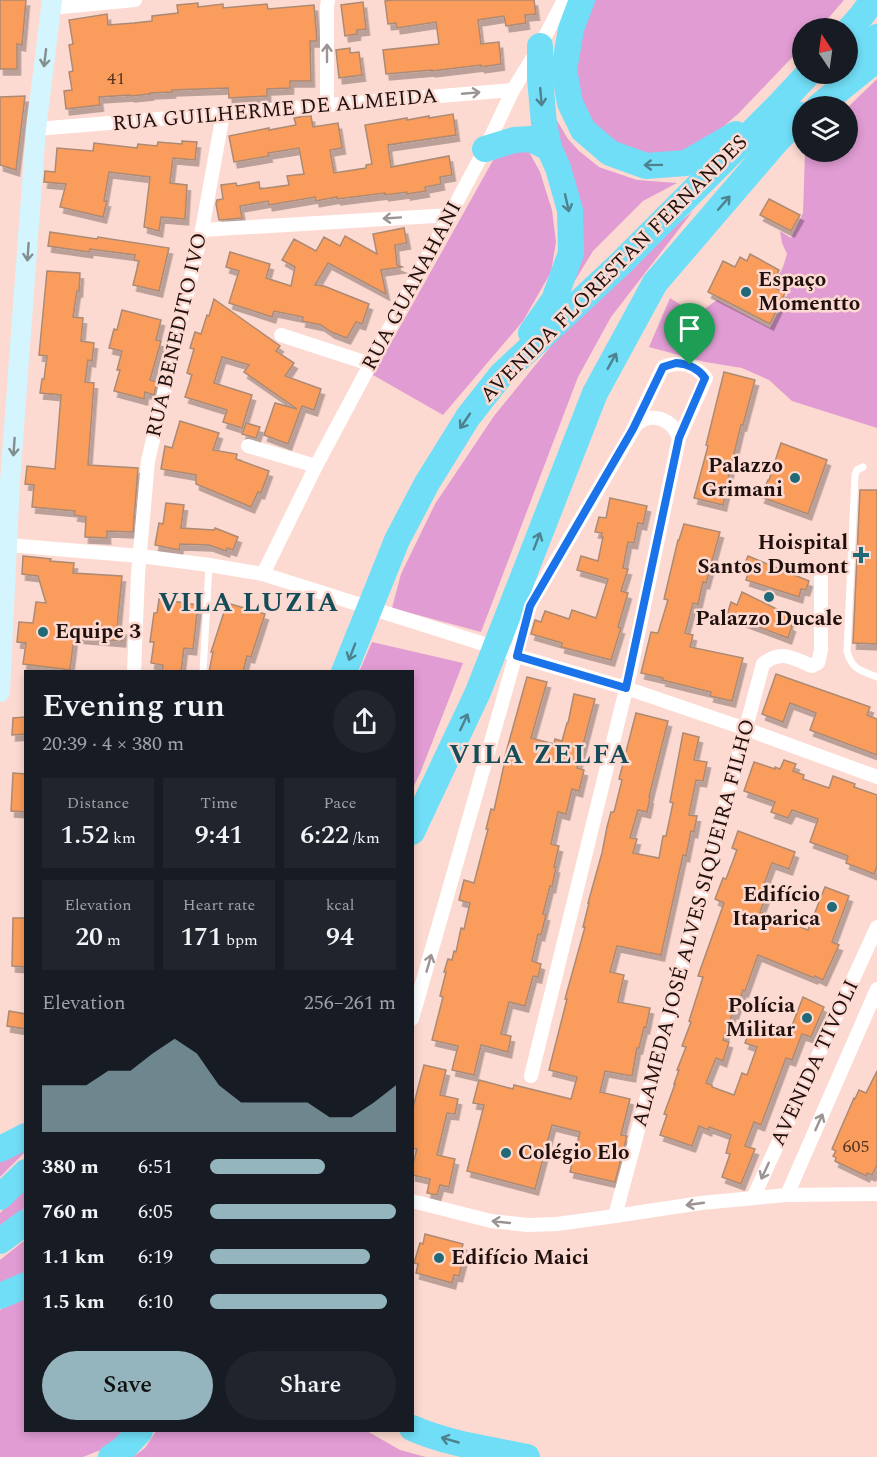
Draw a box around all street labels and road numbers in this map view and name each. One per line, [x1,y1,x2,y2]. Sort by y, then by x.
street label: RUA GUILHERME DE ALMEIDA [111,80,439,140]
street label: AVENIDA FLORESTAN FERNANDES [473,128,755,410]
street label: RUA GUANAHANI [354,196,470,376]
street label: RUA BENEDITO IVO [138,229,216,441]
street label: ALAMEDA JOSÉ ALVES SIQUEIRA FILHO [624,715,764,1131]
street label: AVENIDA TIVOLI [762,975,868,1151]

